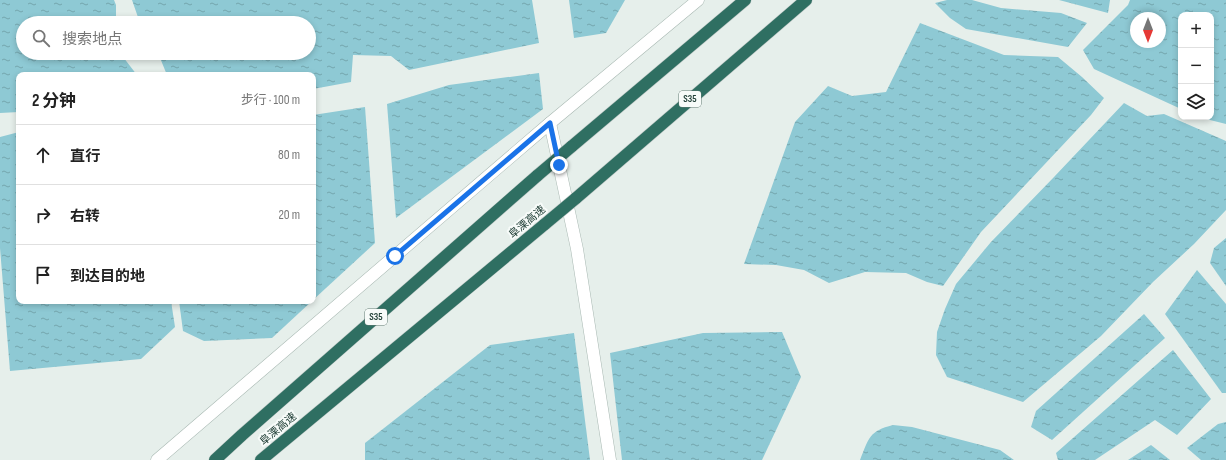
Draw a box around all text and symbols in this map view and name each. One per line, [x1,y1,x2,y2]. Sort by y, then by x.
north arrow [1130,12,1166,48]
map controls [1178,12,1214,120]
button: + [1178,12,1214,48]
search box [16,16,316,60]
icon: search [30,27,52,49]
text: 搜索地点 [62,30,122,49]
button: − [1178,48,1214,84]
button: layers [1178,84,1214,120]
text: 2 分钟 [32,91,76,111]
road number: S35 [679,91,701,107]
text: 步行 · 100 m [241,92,300,108]
icon: ahead [32,144,54,166]
text: 直行 [70,147,100,166]
text: 80 m [278,147,300,163]
route end [550,156,568,174]
street label: 阜溧高速 [506,203,548,241]
icon: right [32,204,54,226]
text: 右转 [70,207,100,226]
text: 20 m [278,207,300,223]
route start [386,247,404,265]
icon: arrive [32,264,54,286]
text: 到达目的地 [70,267,145,286]
road number: S35 [365,309,387,325]
street label: 阜溧高速 [257,410,299,448]

